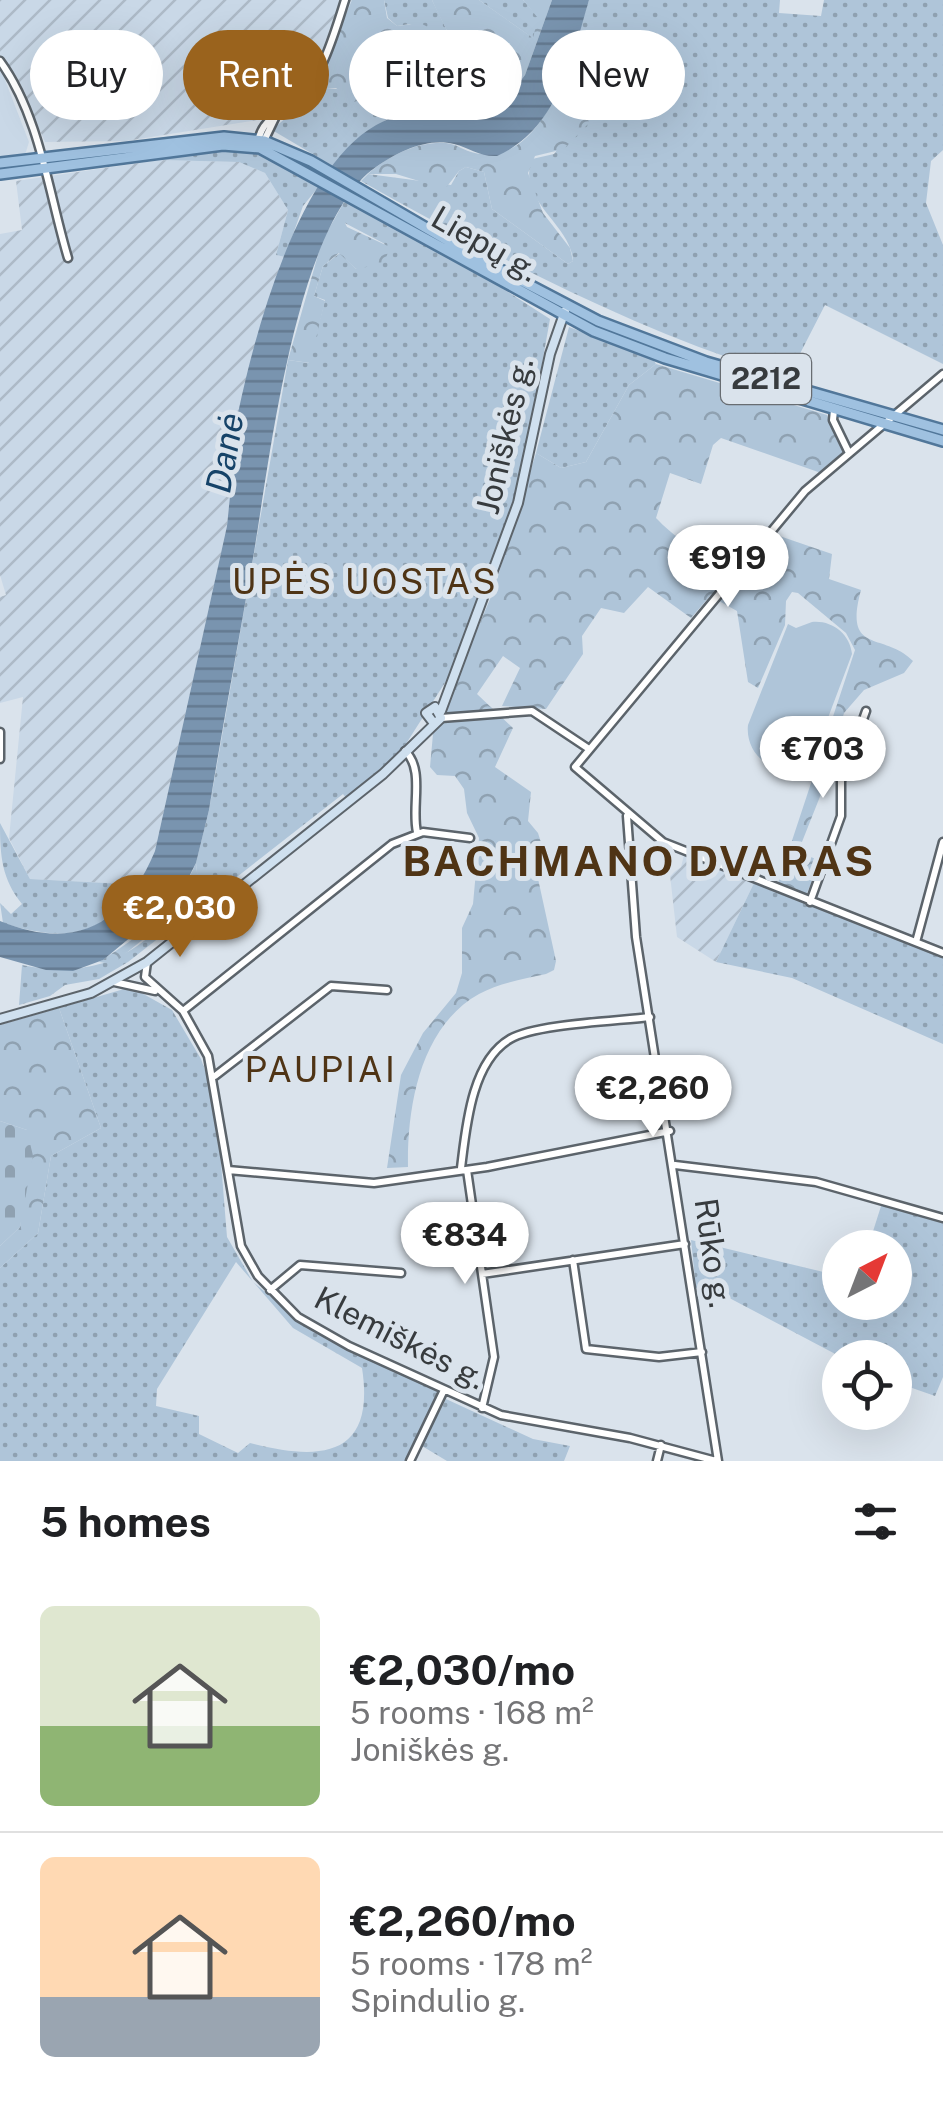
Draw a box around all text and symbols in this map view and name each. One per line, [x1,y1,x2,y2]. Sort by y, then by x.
chip: Buy [30,30,163,120]
chip: Rent [183,30,329,120]
chip: Filters [349,30,522,120]
chip: New [542,30,685,120]
street label: Liepų g. [425,198,545,289]
street label: Joniškės g. [469,354,540,518]
road number: 2212 [721,354,811,404]
water label: Danė [197,410,252,496]
pin: €919 [669,525,787,610]
text: €919 [690,539,766,576]
district label: UPĖS UOSTAS [232,560,498,602]
pin: €703 [764,716,882,801]
text: €703 [782,730,864,767]
district label: BACHMANO DVARAS [402,836,876,885]
pin: €2,030 [99,875,261,960]
text: €2,030 [124,889,236,926]
district label: PAUPIAI [245,1049,397,1090]
pin: €2,260 [572,1055,734,1140]
text: €2,260 [597,1069,709,1106]
street label: Rūko g. [688,1196,739,1310]
pin: €834 [406,1202,524,1287]
text: €834 [423,1216,507,1253]
north arrow [822,1230,912,1320]
map controls [822,1230,912,1430]
street label: Klemiškės g. [309,1279,492,1396]
button: locate [822,1340,912,1430]
icon: filters [848,1494,903,1549]
text: 5 homes [40,1497,211,1546]
text: €2,030/mo [350,1645,575,1694]
icon: home [120,1646,240,1766]
text: 5 rooms · 168 m² [350,1694,594,1731]
text: Joniškės g. [350,1731,509,1768]
text: €2,260/mo [350,1896,576,1945]
icon: home [120,1897,240,2017]
text: 5 rooms · 178 m² [350,1945,593,1982]
text: Spindulio g. [350,1982,525,2019]

